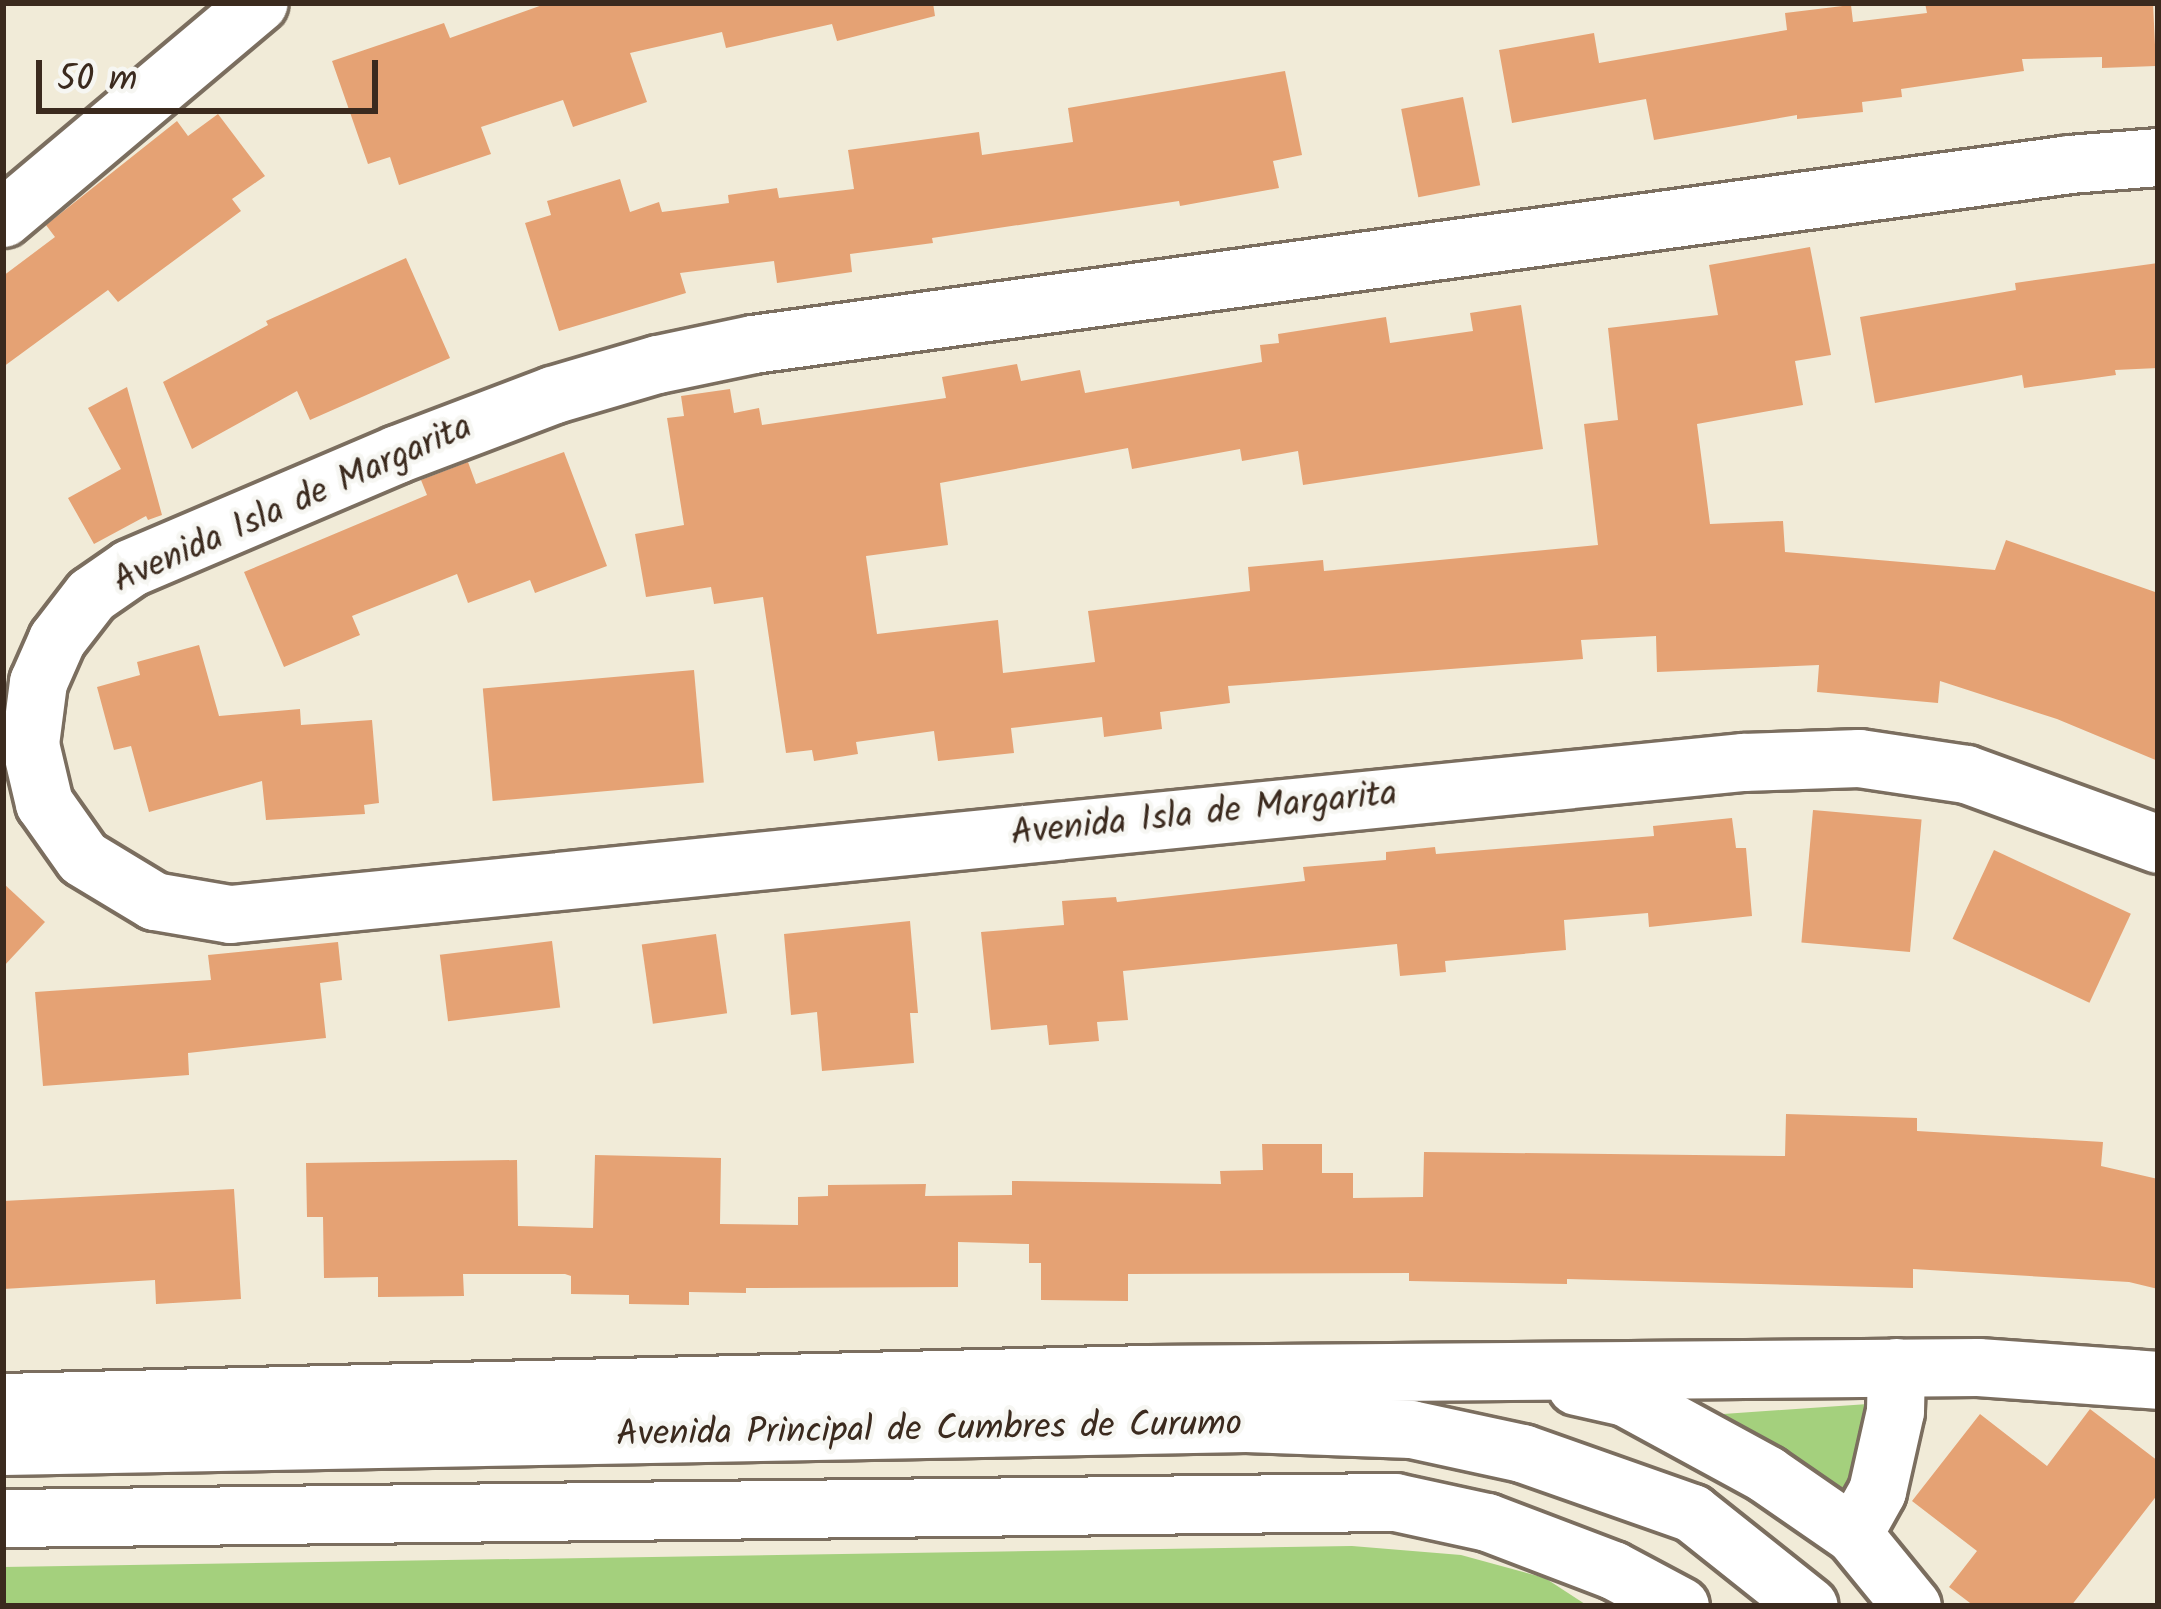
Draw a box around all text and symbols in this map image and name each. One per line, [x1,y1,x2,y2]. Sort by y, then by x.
scale bar [42,36,384,110]
text: 50 m [57,52,137,109]
street label: Avenida Isla de Margarita [107,406,479,604]
street label: Avenida Isla de Margarita [1009,773,1399,857]
street label: Avenida Principal de Cumbres de Curumo [616,1403,1242,1457]

